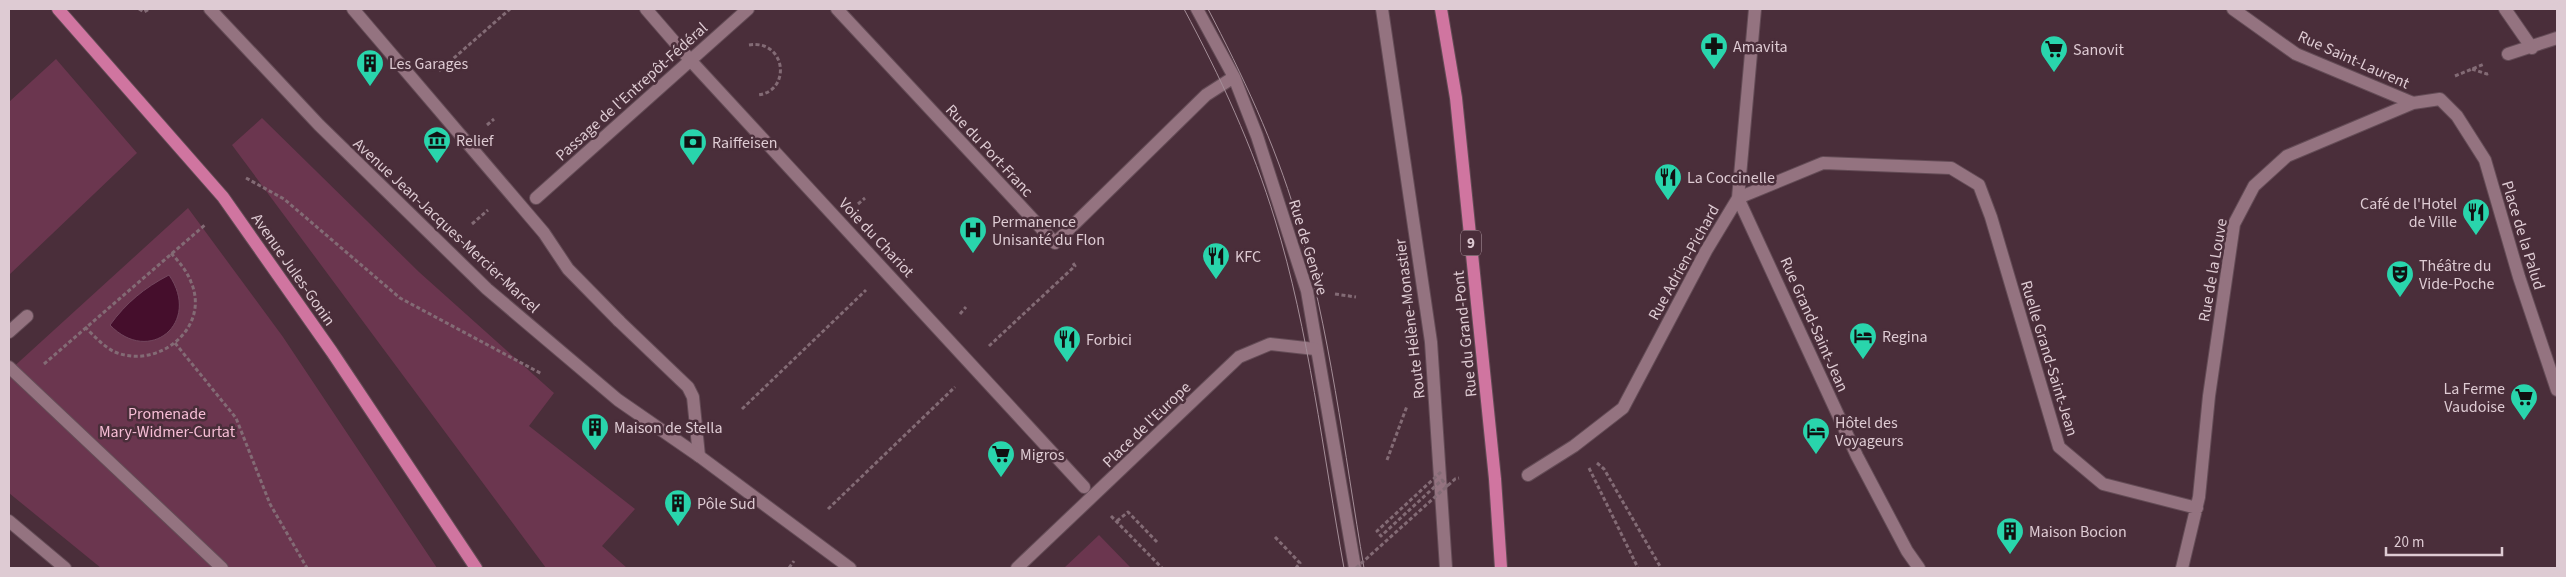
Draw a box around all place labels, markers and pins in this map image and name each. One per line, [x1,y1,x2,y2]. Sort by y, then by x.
pharmacy icon: Amavita [1699,31,1729,70]
supermarket icon: Sanovit [2039,34,2069,73]
place label: Amavita [1733,36,1788,58]
place label: Sanovit [2073,39,2124,61]
building icon: Les Garages [355,48,385,87]
place label: Les Garages [389,53,468,75]
museum icon: Relief [422,125,452,164]
bank icon: Raiffeisen [678,127,708,166]
place label: Relief [456,130,495,152]
place label: Raiffeisen [712,132,777,154]
restaurant icon: La Coccinelle [1653,162,1683,201]
place label: La Coccinelle [1687,167,1775,189]
place label: Café de l'Hotel de Ville [2360,193,2457,233]
restaurant icon: Café de l'Hotel de Ville [2461,197,2491,236]
place label: Permanence Unisanté du Flon [992,211,1105,251]
hospital icon: Permanence Unisanté du Flon [958,215,988,254]
restaurant icon: KFC [1201,241,1231,280]
place label: KFC [1235,246,1261,268]
place label: Théâtre du Vide-Poche [2419,255,2494,295]
theatre icon: Théâtre du Vide-Poche [2385,259,2415,298]
hotel icon: Regina [1848,321,1878,360]
restaurant icon: Forbici [1052,324,1082,363]
place label: Regina [1882,326,1928,348]
place label: Forbici [1086,329,1132,351]
place label: La Ferme Vaudoise [2444,378,2505,418]
supermarket icon: La Ferme Vaudoise [2509,382,2539,421]
building icon: Maison de Stella [580,412,610,451]
place label: Hôtel des Voyageurs [1835,412,1904,452]
hotel icon: Hôtel des Voyageurs [1801,416,1831,455]
place label: Maison de Stella [614,417,723,439]
supermarket icon: Migros [986,439,1016,478]
place label: Migros [1020,444,1065,466]
building icon: Pôle Sud [663,488,693,527]
place label: Pôle Sud [697,493,756,515]
building icon: Maison Bocion [1995,516,2025,555]
place label: Maison Bocion [2029,521,2127,543]

